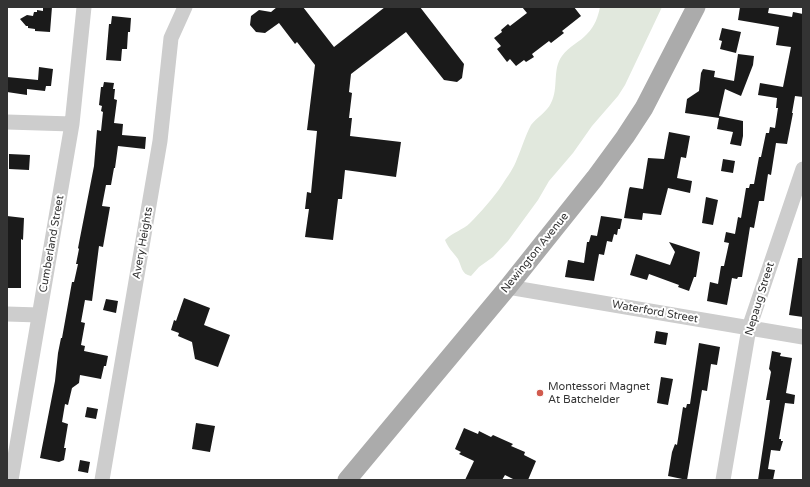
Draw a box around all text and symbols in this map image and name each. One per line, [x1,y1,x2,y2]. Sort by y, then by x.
street label: Cumberland Street [37,194,67,294]
street label: Avery Heights [130,206,156,280]
street label: Newington Avenue [499,210,571,296]
street label: Nepaug Street [743,261,777,337]
street label: Waterford Street [611,298,699,326]
place label: Montessori Magnet At Batchelder [548,380,650,406]
marker: Montessori Magnet At Batchelder [535,388,545,398]

